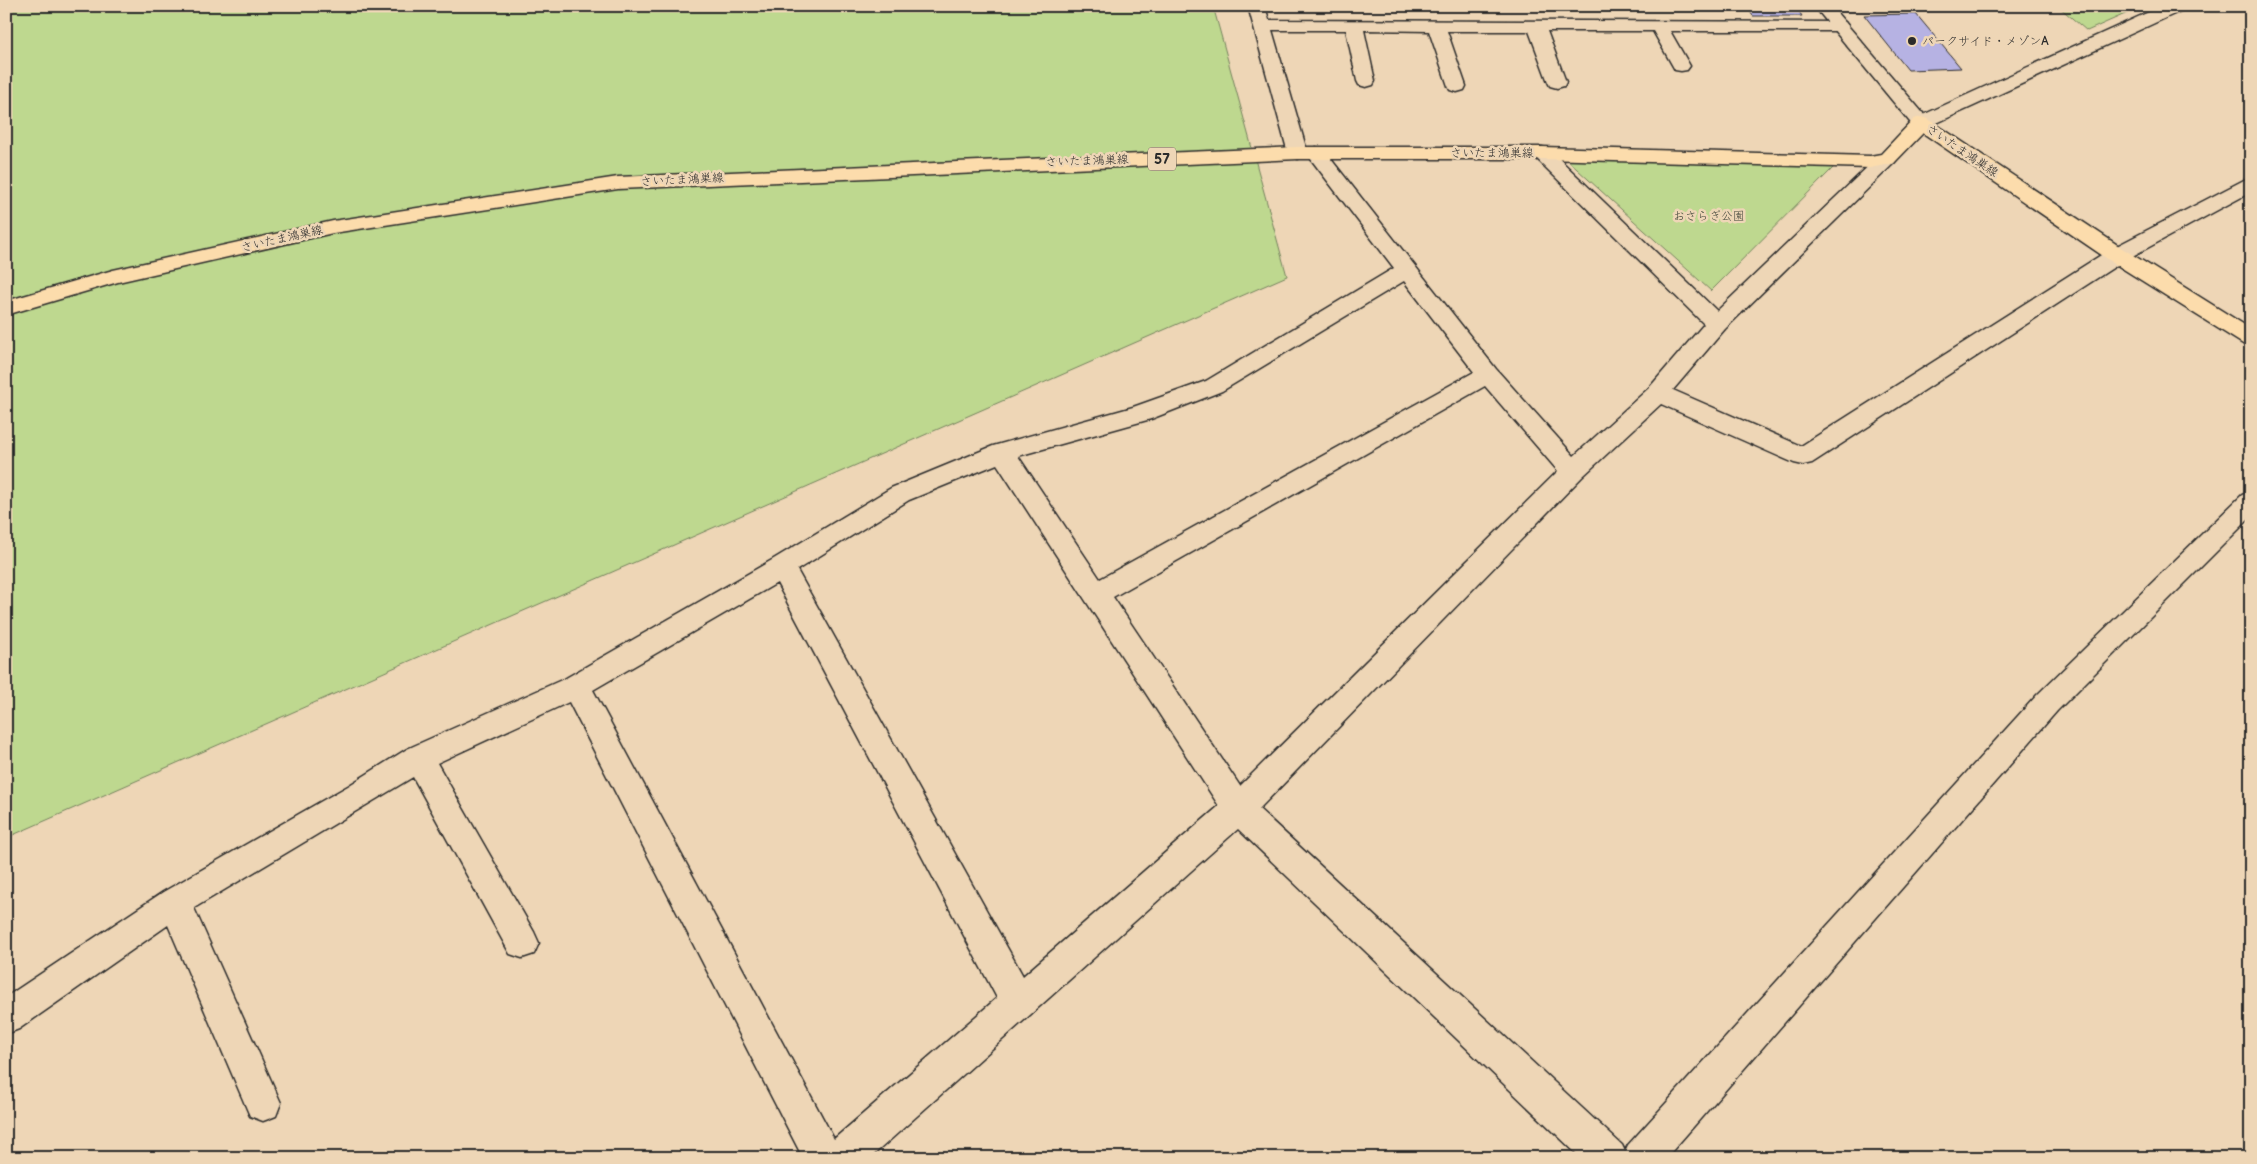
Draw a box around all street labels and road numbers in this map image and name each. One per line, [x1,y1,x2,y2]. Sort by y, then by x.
street label: さいたま鴻巣線 [1923,121,2001,181]
street label: さいたま鴻巣線 [1450,146,1534,161]
road number: 57 [1148,148,1176,170]
street label: さいたま鴻巣線 [1045,152,1129,170]
street label: さいたま鴻巣線 [640,170,724,190]
street label: さいたま鴻巣線 [240,222,324,256]

